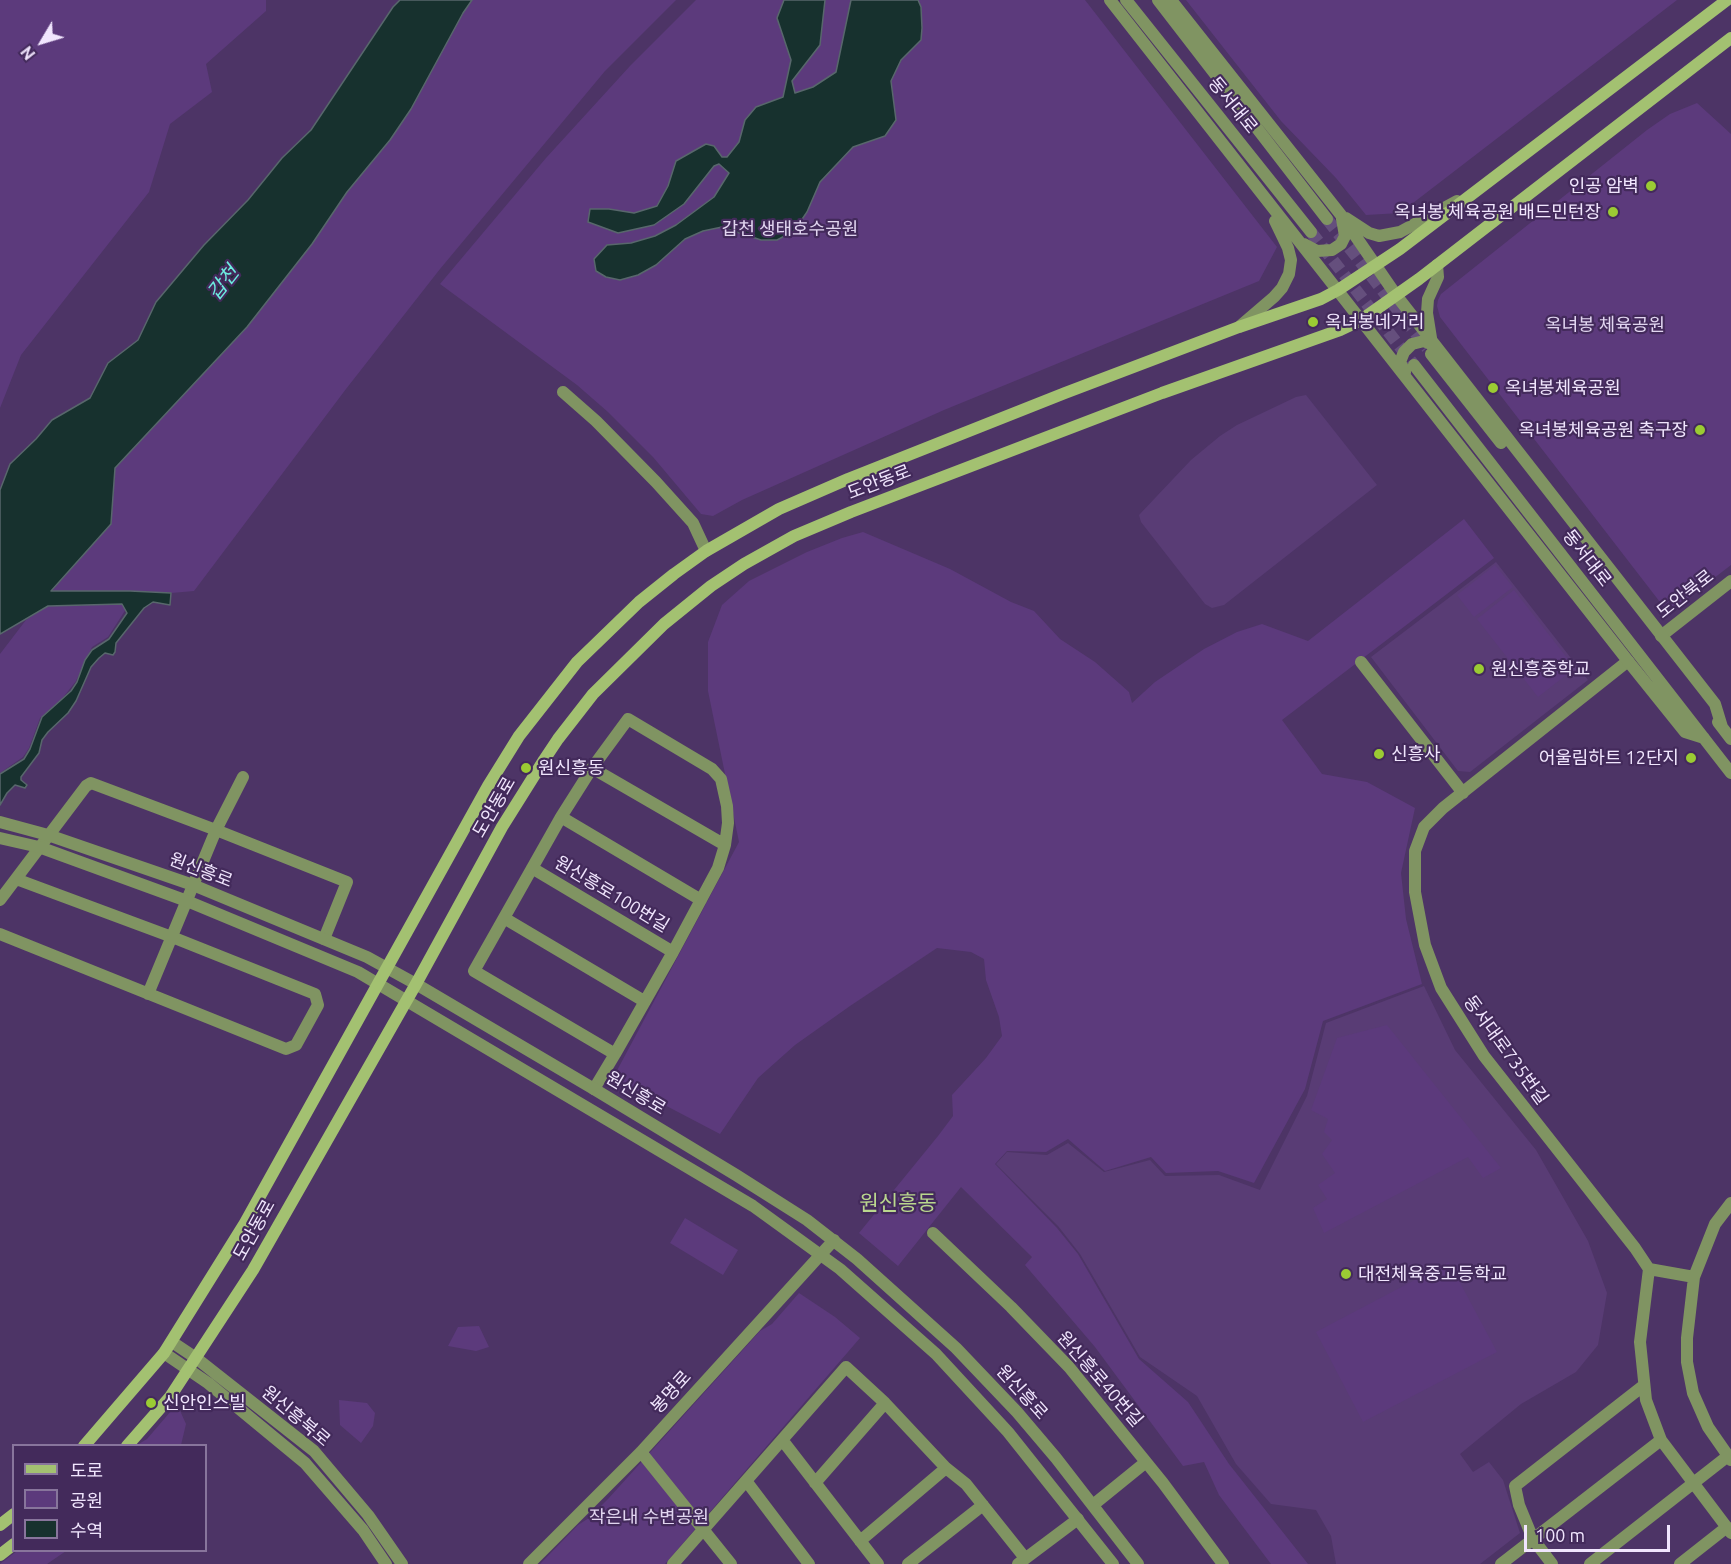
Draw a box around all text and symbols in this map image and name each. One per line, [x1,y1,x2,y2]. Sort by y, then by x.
north arrow [12,12,72,72]
text: N [17,43,39,63]
street label: 동서대로 [1204,72,1262,138]
place label: 인공 암벽 [1569,175,1639,197]
marker: 인공 암벽 [1644,179,1658,193]
place label: 옥녀봉 체육공원 배드민턴장 [1394,201,1601,223]
marker: 옥녀봉 체육공원 배드민턴장 [1606,205,1620,219]
park label: 갑천 생태호수공원 [722,218,858,240]
water label: 갑천 [202,261,244,305]
place label: 옥녀봉네거리 [1325,311,1424,333]
park label: 옥녀봉 체육공원 [1545,314,1665,336]
marker: 옥녀봉네거리 [1306,315,1320,329]
place label: 옥녀봉체육공원 [1505,377,1621,399]
marker: 옥녀봉체육공원 [1486,381,1500,395]
place label: 옥녀봉체육공원 축구장 [1518,419,1688,441]
marker: 옥녀봉체육공원 축구장 [1693,423,1707,437]
street label: 도안동로 [844,460,914,504]
street label: 동서대로 [1558,525,1616,591]
street label: 도안북로 [1652,565,1718,623]
place label: 원신흥중학교 [1491,658,1590,680]
marker: 원신흥중학교 [1472,662,1486,676]
place label: 신흥사 [1391,743,1441,765]
marker: 신흥사 [1372,747,1386,761]
place label: 어울림하트 12단지 [1539,747,1679,769]
marker: 어울림하트 12단지 [1684,751,1698,765]
place label: 원신흥동 [538,757,604,779]
marker: 원신흥동 [519,761,533,775]
street label: 도안동로 [468,773,520,841]
street label: 원신흥로 [166,848,236,892]
street label: 원신흥로100번길 [551,851,673,937]
street label: 동서대로735번길 [1459,991,1553,1109]
street label: 원신흥로 [602,1067,670,1119]
district label: 원신흥동 [859,1190,937,1216]
street label: 도안동로 [228,1196,280,1264]
place label: 대전체육중고등학교 [1358,1263,1507,1285]
marker: 대전체육중고등학교 [1339,1267,1353,1281]
street label: 원신흥로40번길 [1053,1327,1147,1431]
street label: 원신흥로 [992,1360,1052,1424]
street label: 봉명로 [646,1366,696,1418]
street label: 원신흥북로 [257,1381,335,1451]
place label: 신안인스빌 [163,1392,246,1414]
marker: 신안인스빌 [144,1396,158,1410]
legend [12,1444,207,1552]
text: 도로 [70,1460,103,1480]
text: 공원 [70,1490,103,1510]
park label: 작은내 수변공원 [589,1506,709,1528]
scale bar [1527,1513,1672,1551]
text: 수역 [70,1520,103,1540]
text: 100 m [1535,1525,1585,1545]

